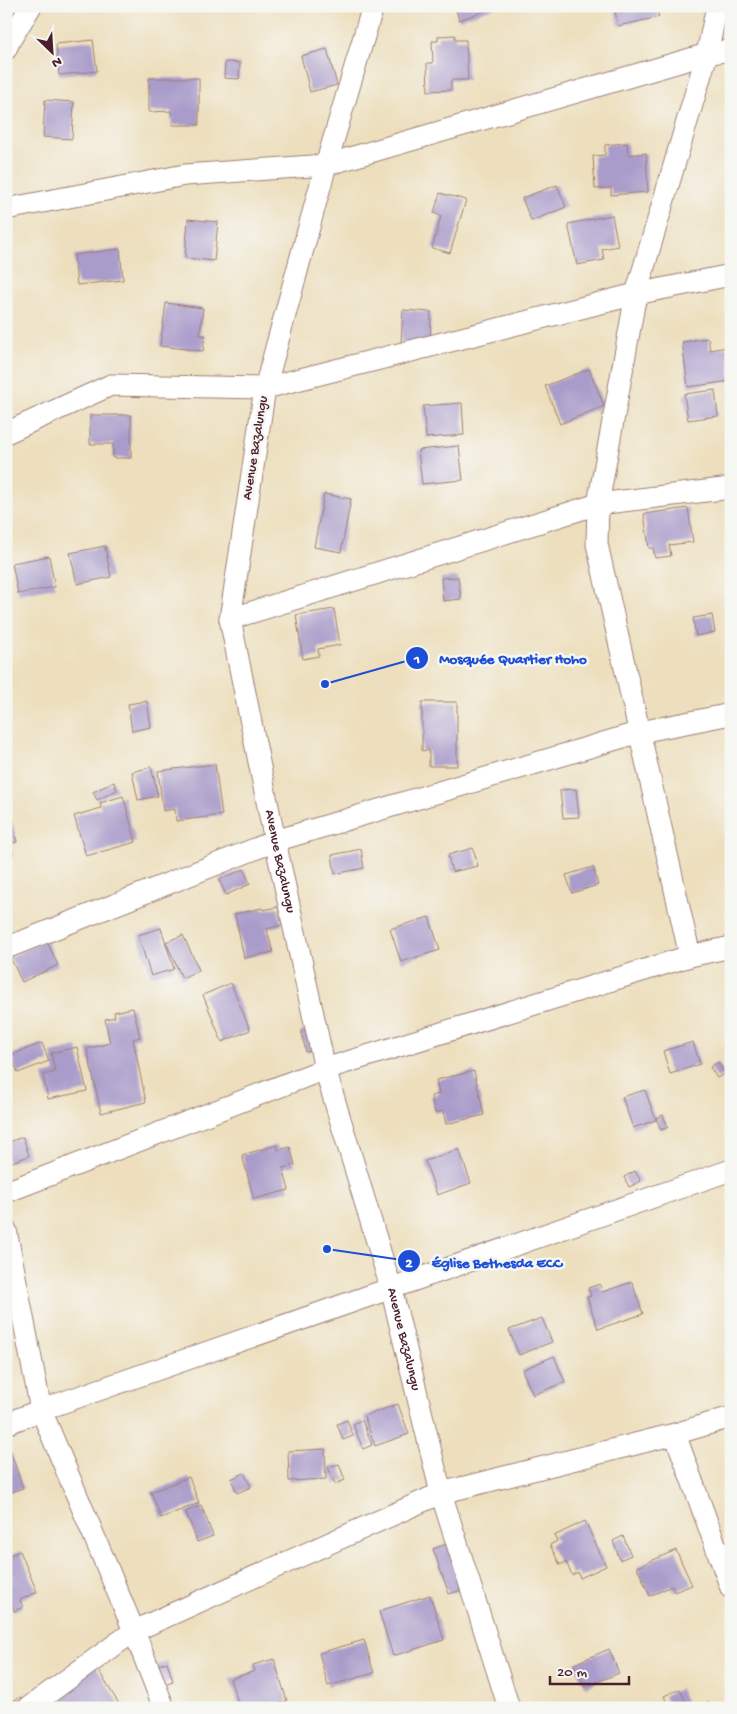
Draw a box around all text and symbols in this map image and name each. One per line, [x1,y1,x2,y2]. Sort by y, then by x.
north arrow [28,28,78,78]
text: N [49,52,64,71]
street label: Avenue Bazalungu [239,394,273,501]
callout: Mosquée Quartier Hoho [404,643,597,673]
text: 1 [413,651,420,669]
text: Mosquée Quartier Hoho [439,651,587,669]
street label: Avenue Bazalungu [260,808,299,915]
callout: Église Bethesda ECC [397,1246,572,1276]
text: 2 [405,1255,413,1273]
text: Église Bethesda ECC [432,1255,564,1273]
street label: Avenue Bazalungu [383,1286,424,1393]
scale bar [550,1654,628,1686]
text: 20 m [557,1664,587,1682]

